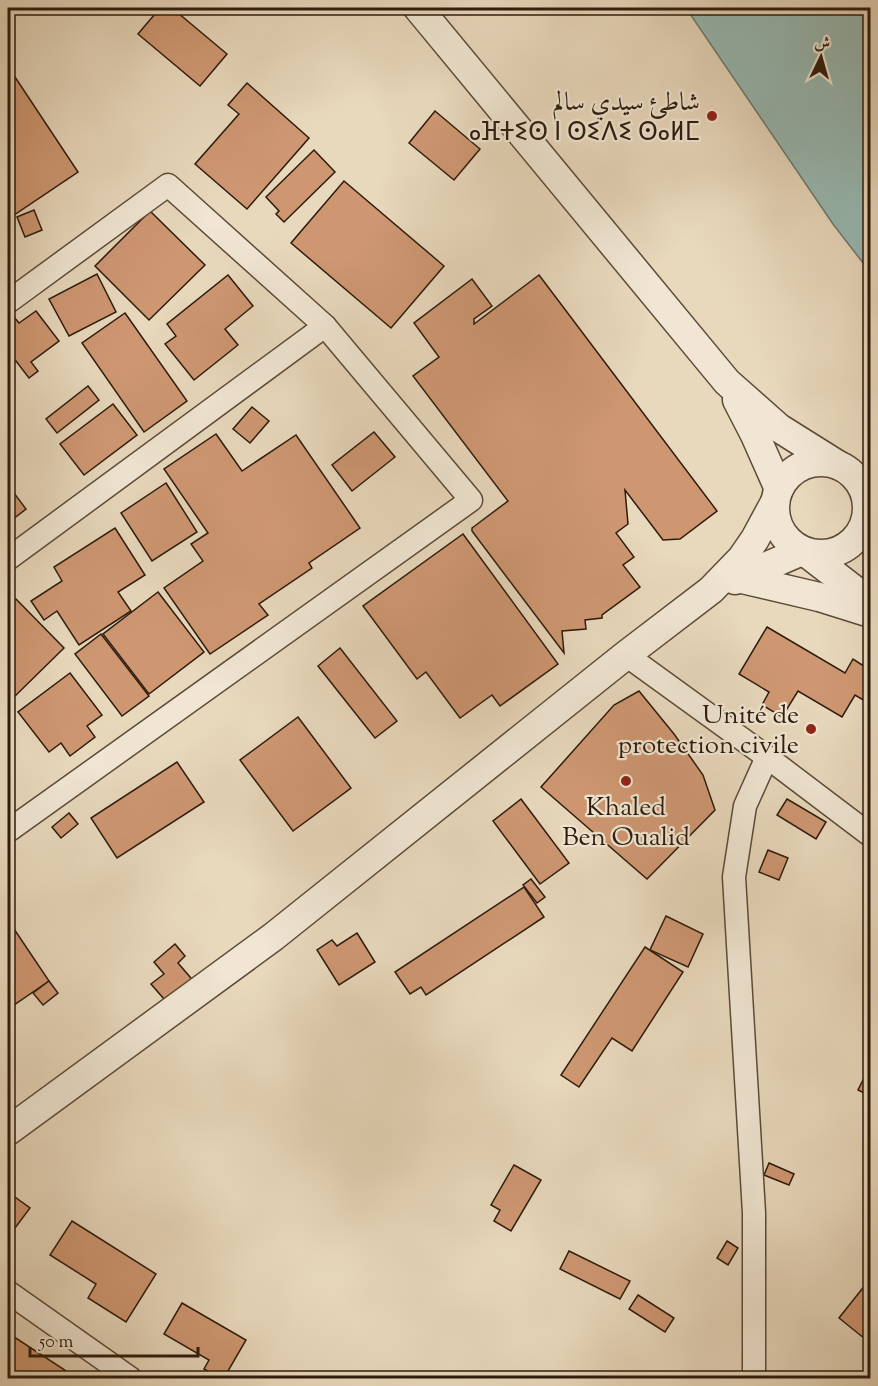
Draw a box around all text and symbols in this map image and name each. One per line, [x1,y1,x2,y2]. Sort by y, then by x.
north arrow [791,27,851,87]
text: ش [813,32,831,57]
place label: شاطئ سيدي سالم ⴰⴼⵜⵉⵙ ⵏ ⵙⵉⴷⵉ ⵙⴰⵍⵎ [469,85,700,152]
marker: شاطئ سيدي سالم ⴰⴼⵜⵉⵙ ⵏ ⵙⵉⴷⵉ ⵙⴰⵍⵎ [705,109,719,123]
place label: Unité de protection civile [618,698,799,765]
marker: Unité de protection civile [804,722,818,736]
marker: Khaled Ben Oualid [619,774,633,788]
place label: Khaled Ben Oualid [562,790,690,857]
scale bar [30,1320,198,1358]
text: 50 m [38,1330,74,1356]

